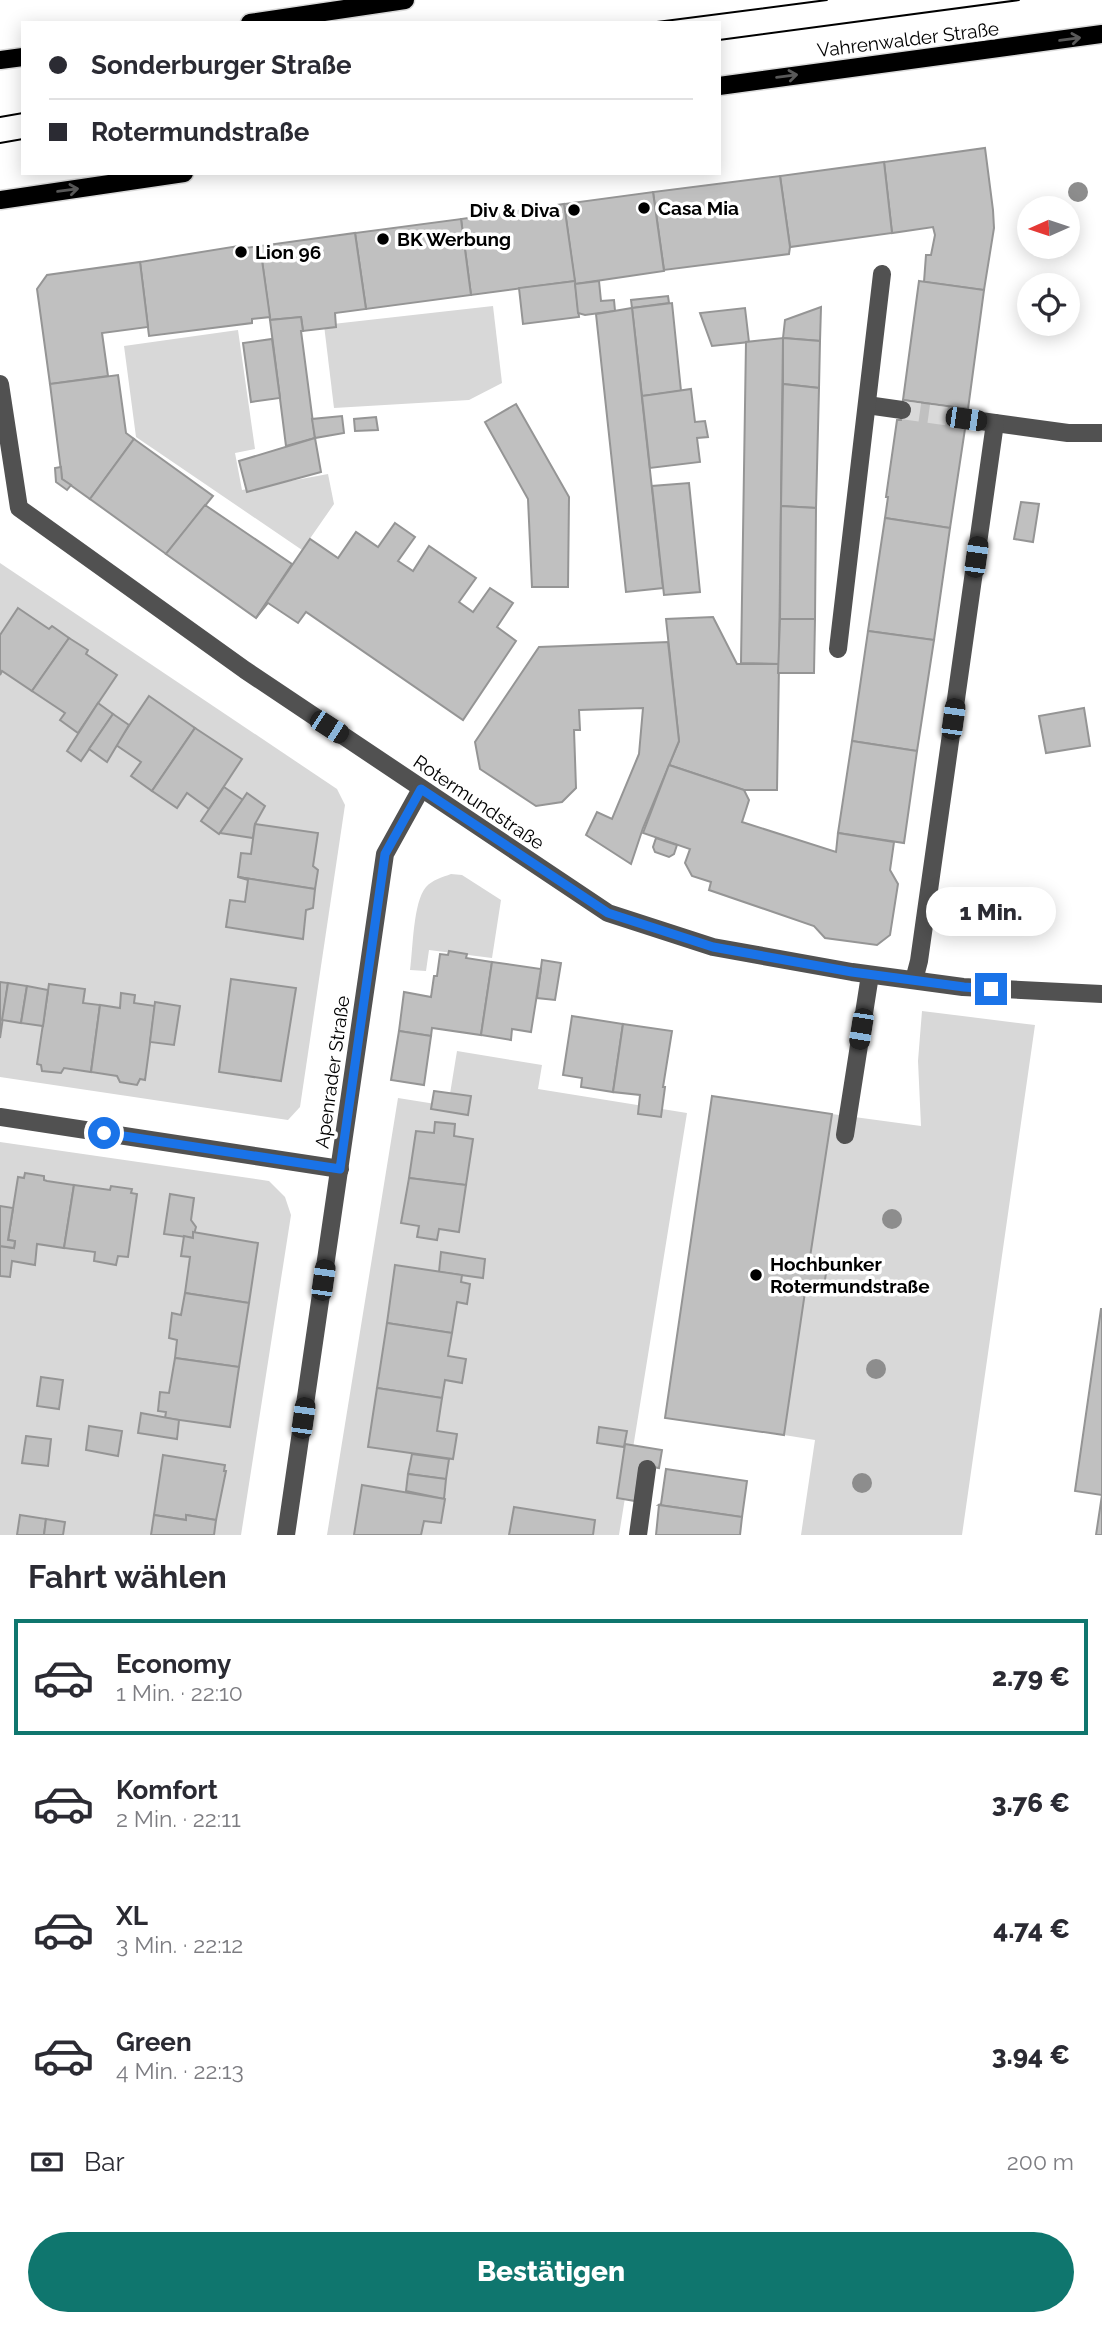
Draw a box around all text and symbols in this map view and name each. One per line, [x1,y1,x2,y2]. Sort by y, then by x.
street label: Vahrenwalder Straße [816,17,1000,61]
one-way arrow [1058,32,1081,45]
text: Sonderburger Straße [91,50,352,80]
one-way arrow [775,69,798,82]
text: Rotermundstraße [91,117,309,147]
one-way arrow [56,184,78,197]
north arrow [1017,196,1080,259]
map controls [1017,196,1080,336]
place label: Casa Mia [658,197,739,219]
place label: Div & Diva [470,199,560,221]
marker: Casa Mia [636,200,652,216]
marker: Div & Diva [566,202,582,218]
place label: BK Werbung [397,228,511,250]
marker: BK Werbung [375,231,391,247]
place label: Lion 96 [255,241,321,263]
marker: Lion 96 [233,244,249,260]
button: locate [1017,273,1080,336]
car [944,406,989,432]
car [963,535,990,579]
car [940,697,967,741]
car [306,707,353,747]
street label: Rotermundstraße [409,750,549,854]
callout: 1 Min. [926,888,1056,936]
text: 1 Min. [960,898,1022,925]
route end [975,973,1007,1005]
street label: Apenrader Straße [310,994,354,1150]
car [848,1007,875,1051]
route start [88,1117,120,1149]
place label: Hochbunker Rotermundstraße [770,1253,930,1297]
car [310,1258,337,1302]
marker: Hochbunker Rotermundstraße [748,1267,764,1283]
car [290,1396,317,1440]
text: Fahrt wählen [28,1558,227,1595]
icon: car [32,1646,95,1709]
text: Economy [116,1649,231,1679]
text: 2.79 € [992,1662,1070,1692]
text: 1 Min. · 22:10 [116,1679,243,1706]
icon: car [32,1772,95,1835]
text: Komfort [116,1775,218,1805]
text: 3.76 € [992,1788,1070,1818]
text: 2 Min. · 22:11 [116,1805,241,1832]
icon: car [32,1898,95,1961]
text: XL [116,1901,148,1931]
text: 4.74 € [993,1914,1070,1944]
text: 3 Min. · 22:12 [116,1931,243,1958]
icon: car [32,2024,95,2087]
text: Green [116,2027,192,2057]
text: 3.94 € [992,2040,1070,2070]
text: 4 Min. · 22:13 [116,2057,244,2084]
icon: cash [28,2143,66,2181]
text: Bar [84,2147,125,2177]
text: 200 m [1007,2148,1074,2175]
button: Bestätigen [28,2232,1074,2312]

